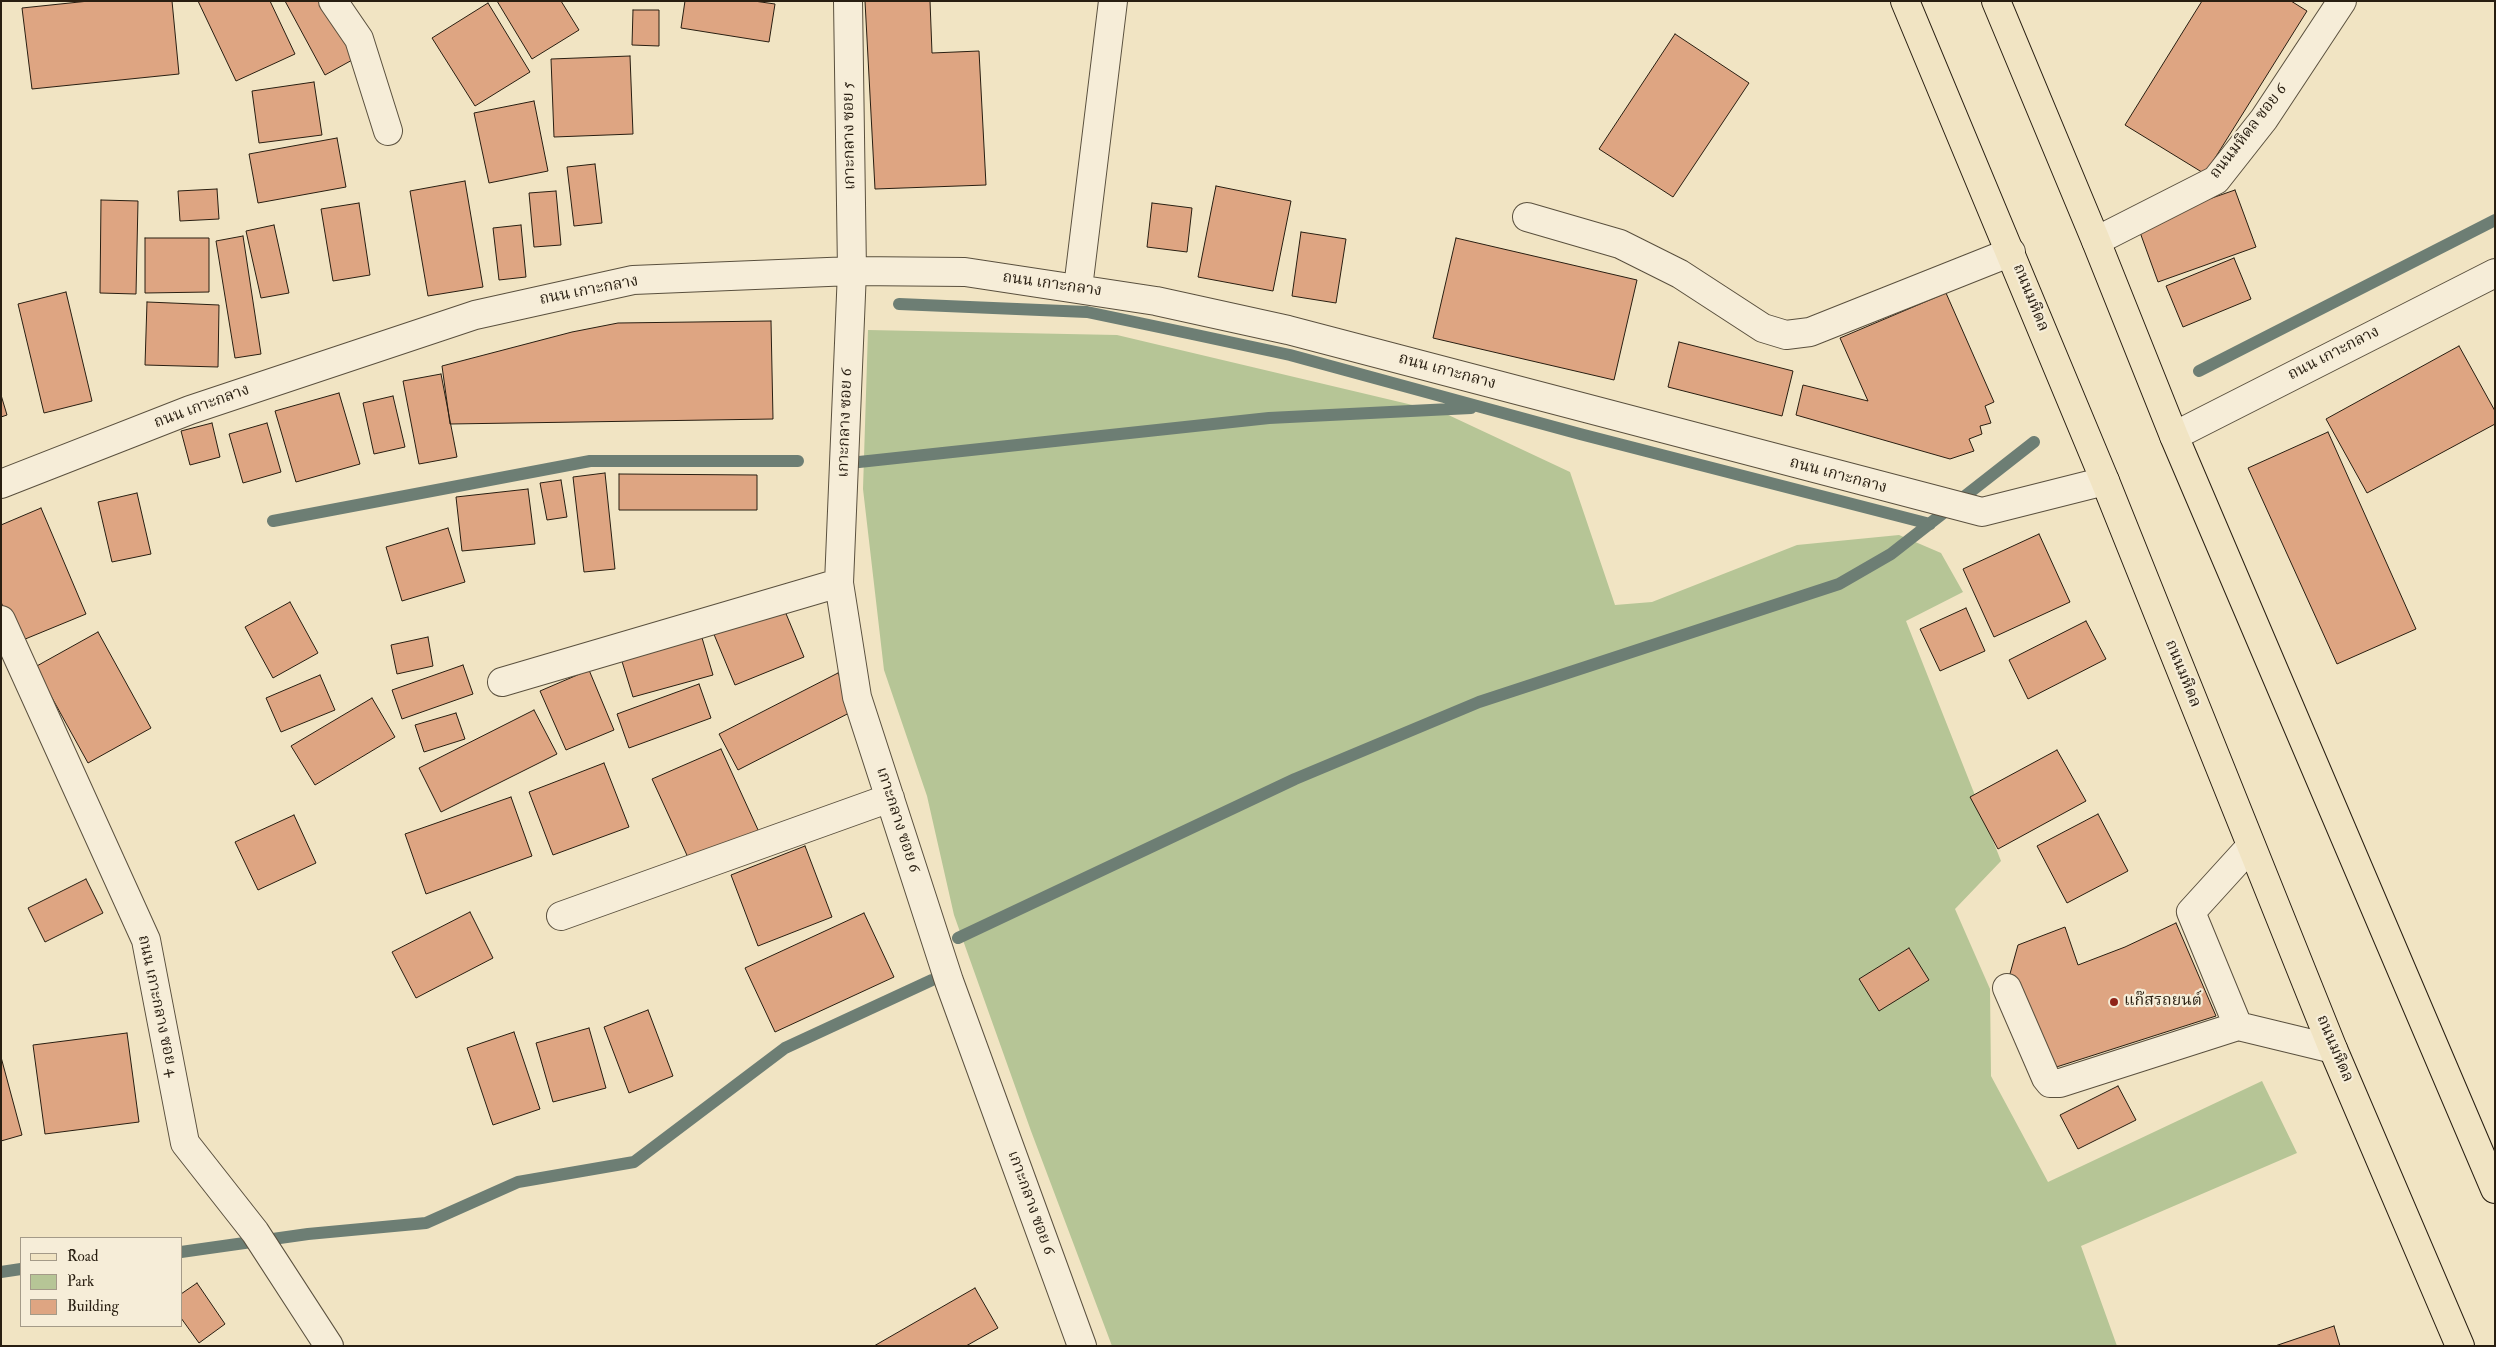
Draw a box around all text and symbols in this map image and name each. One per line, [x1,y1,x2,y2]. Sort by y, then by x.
street label: ถนนมหิดล ซอย 6 [2206,81,2292,183]
street label: เกาะกลาง ซอย 5 [839,82,861,190]
street label: ถนนมหิดล [2008,261,2052,335]
street label: ถนน เกาะกลาง [1001,269,1103,301]
street label: ถนน เกาะกลาง [538,272,640,310]
street label: ถนน เกาะกลาง [2285,323,2383,385]
street label: ถนน เกาะกลาง [1396,350,1498,394]
street label: เกาะกลาง ซอย 6 [834,368,858,478]
street label: ถนน เกาะกลาง [152,381,252,433]
street label: ถนน เกาะกลาง [1787,454,1889,498]
street label: ถนนมหิดล [2160,637,2204,711]
street label: เกาะกลาง ซอย 6 [871,765,923,875]
street label: ถนน เกาะกลาง ซอย 4 [133,933,181,1079]
place label: แก๊สรถยนต์ [2124,992,2202,1012]
marker: แก๊สรถยนต์ [2108,996,2120,1008]
street label: ถนนมหิดล [2311,1012,2357,1086]
street label: เกาะกลาง ซอย 6 [1002,1148,1058,1258]
legend [20,1237,182,1327]
text: Road [67,1247,98,1266]
text: Park [67,1272,94,1291]
text: Building [67,1297,119,1316]

